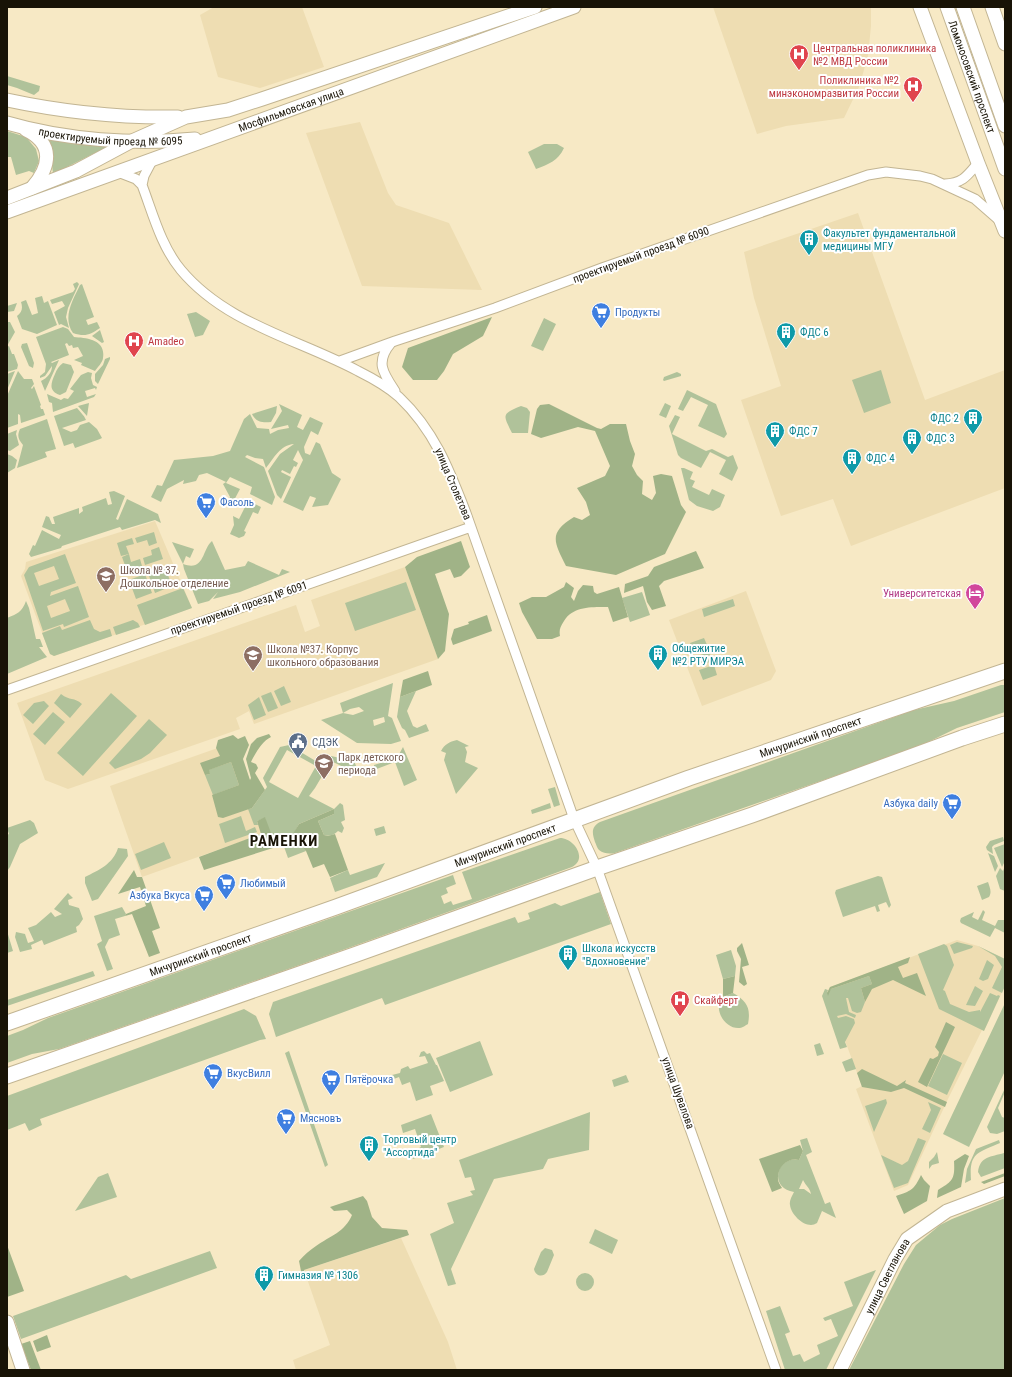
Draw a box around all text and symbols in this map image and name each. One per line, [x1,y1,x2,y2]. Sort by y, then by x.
street label: Ломоносовский проспект [946,19,998,135]
place label: Центральная поликлиника №2 МВД России [813,42,936,68]
hospital icon: Центральная поликлиника №2 МВД России [788,43,810,71]
place label: Поликлиника №2 минэкономразвития России [769,74,899,100]
hospital icon: Поликлиника №2 минэкономразвития России [902,75,924,103]
street label: Мосфильмовская улица [237,84,345,134]
street label: проектируемый проезд № 6095 [38,125,183,148]
street label: проектируемый проезд № 6090 [571,224,711,286]
place label: Факультет фундаментальной медицины МГУ [823,227,956,253]
building icon: Факультет фундаментальной медицины МГУ [798,228,820,256]
supermarket icon: Продукты [590,301,612,329]
place label: Продукты [615,306,660,319]
building icon: ФДС 6 [775,321,797,349]
place label: ФДС 6 [800,326,829,339]
hospital icon: Amadeo [123,330,145,358]
place label: Amadeo [148,335,185,348]
building icon: ФДС 2 [962,407,984,435]
place label: ФДС 2 [930,412,959,425]
building icon: ФДС 7 [764,420,786,448]
place label: ФДС 7 [789,425,818,438]
building icon: ФДС 3 [901,427,923,455]
place label: ФДС 3 [926,432,955,445]
street label: улица Столетова [432,446,474,522]
building icon: ФДС 4 [841,447,863,475]
place label: ФДС 4 [866,452,895,465]
supermarket icon: Фасоль [195,491,217,519]
place label: Фасоль [220,496,254,509]
place label: Школа № 37. Дошкольное отделение [120,564,229,590]
school or university icon: Школа № 37. Дошкольное отделение [95,565,117,593]
street label: проектируемый проезд № 6091 [169,578,309,638]
hotel icon: Университетская [964,582,986,610]
place label: Университетская [883,587,961,600]
place label: Общежитие №2 РТУ МИРЭА [672,642,745,668]
place label: Школа №37. Корпус школьного образования [267,643,379,669]
building icon: Общежитие №2 РТУ МИРЭА [647,643,669,671]
school or university icon: Школа №37. Корпус школьного образования [242,644,264,672]
street label: Мичуринский проспект [758,713,864,760]
public building icon: СДЭК [287,731,309,759]
place label: СДЭК [312,736,339,749]
place label: Парк детского периода [338,751,404,777]
school or university icon: Парк детского периода [313,752,335,780]
supermarket icon: Азбука daily [941,792,963,820]
place label: Азбука daily [883,797,938,810]
street label: Мичуринский проспект [453,821,558,870]
district label: РАМЕНКИ [250,832,318,850]
supermarket icon: Любимый [215,872,237,900]
place label: Любимый [240,877,286,890]
supermarket icon: Азбука Вкуса [193,884,215,912]
place label: Азбука Вкуса [130,889,190,902]
street label: Мичуринский проспект [148,931,253,979]
place label: Школа искусств "Вдохновение" [582,942,656,968]
building icon: Школа искусств "Вдохновение" [557,943,579,971]
hospital icon: Скайферт [669,989,691,1017]
place label: Скайферт [694,994,738,1007]
street label: улица Шувалова [659,1055,697,1131]
supermarket icon: ВкусВилл [202,1062,224,1090]
place label: ВкусВилл [227,1067,271,1080]
supermarket icon: Пятёрочка [320,1068,342,1096]
place label: Пятёрочка [345,1073,393,1086]
supermarket icon: Мясновъ [275,1107,297,1135]
place label: Мясновъ [300,1112,341,1125]
place label: Торговый центр "Ассортида" [383,1133,456,1159]
building icon: Торговый центр "Ассортида" [358,1134,380,1162]
street label: улица Светланова [862,1236,912,1316]
building icon: Гимназия № 1306 [253,1264,275,1292]
place label: Гимназия № 1306 [278,1269,358,1282]

